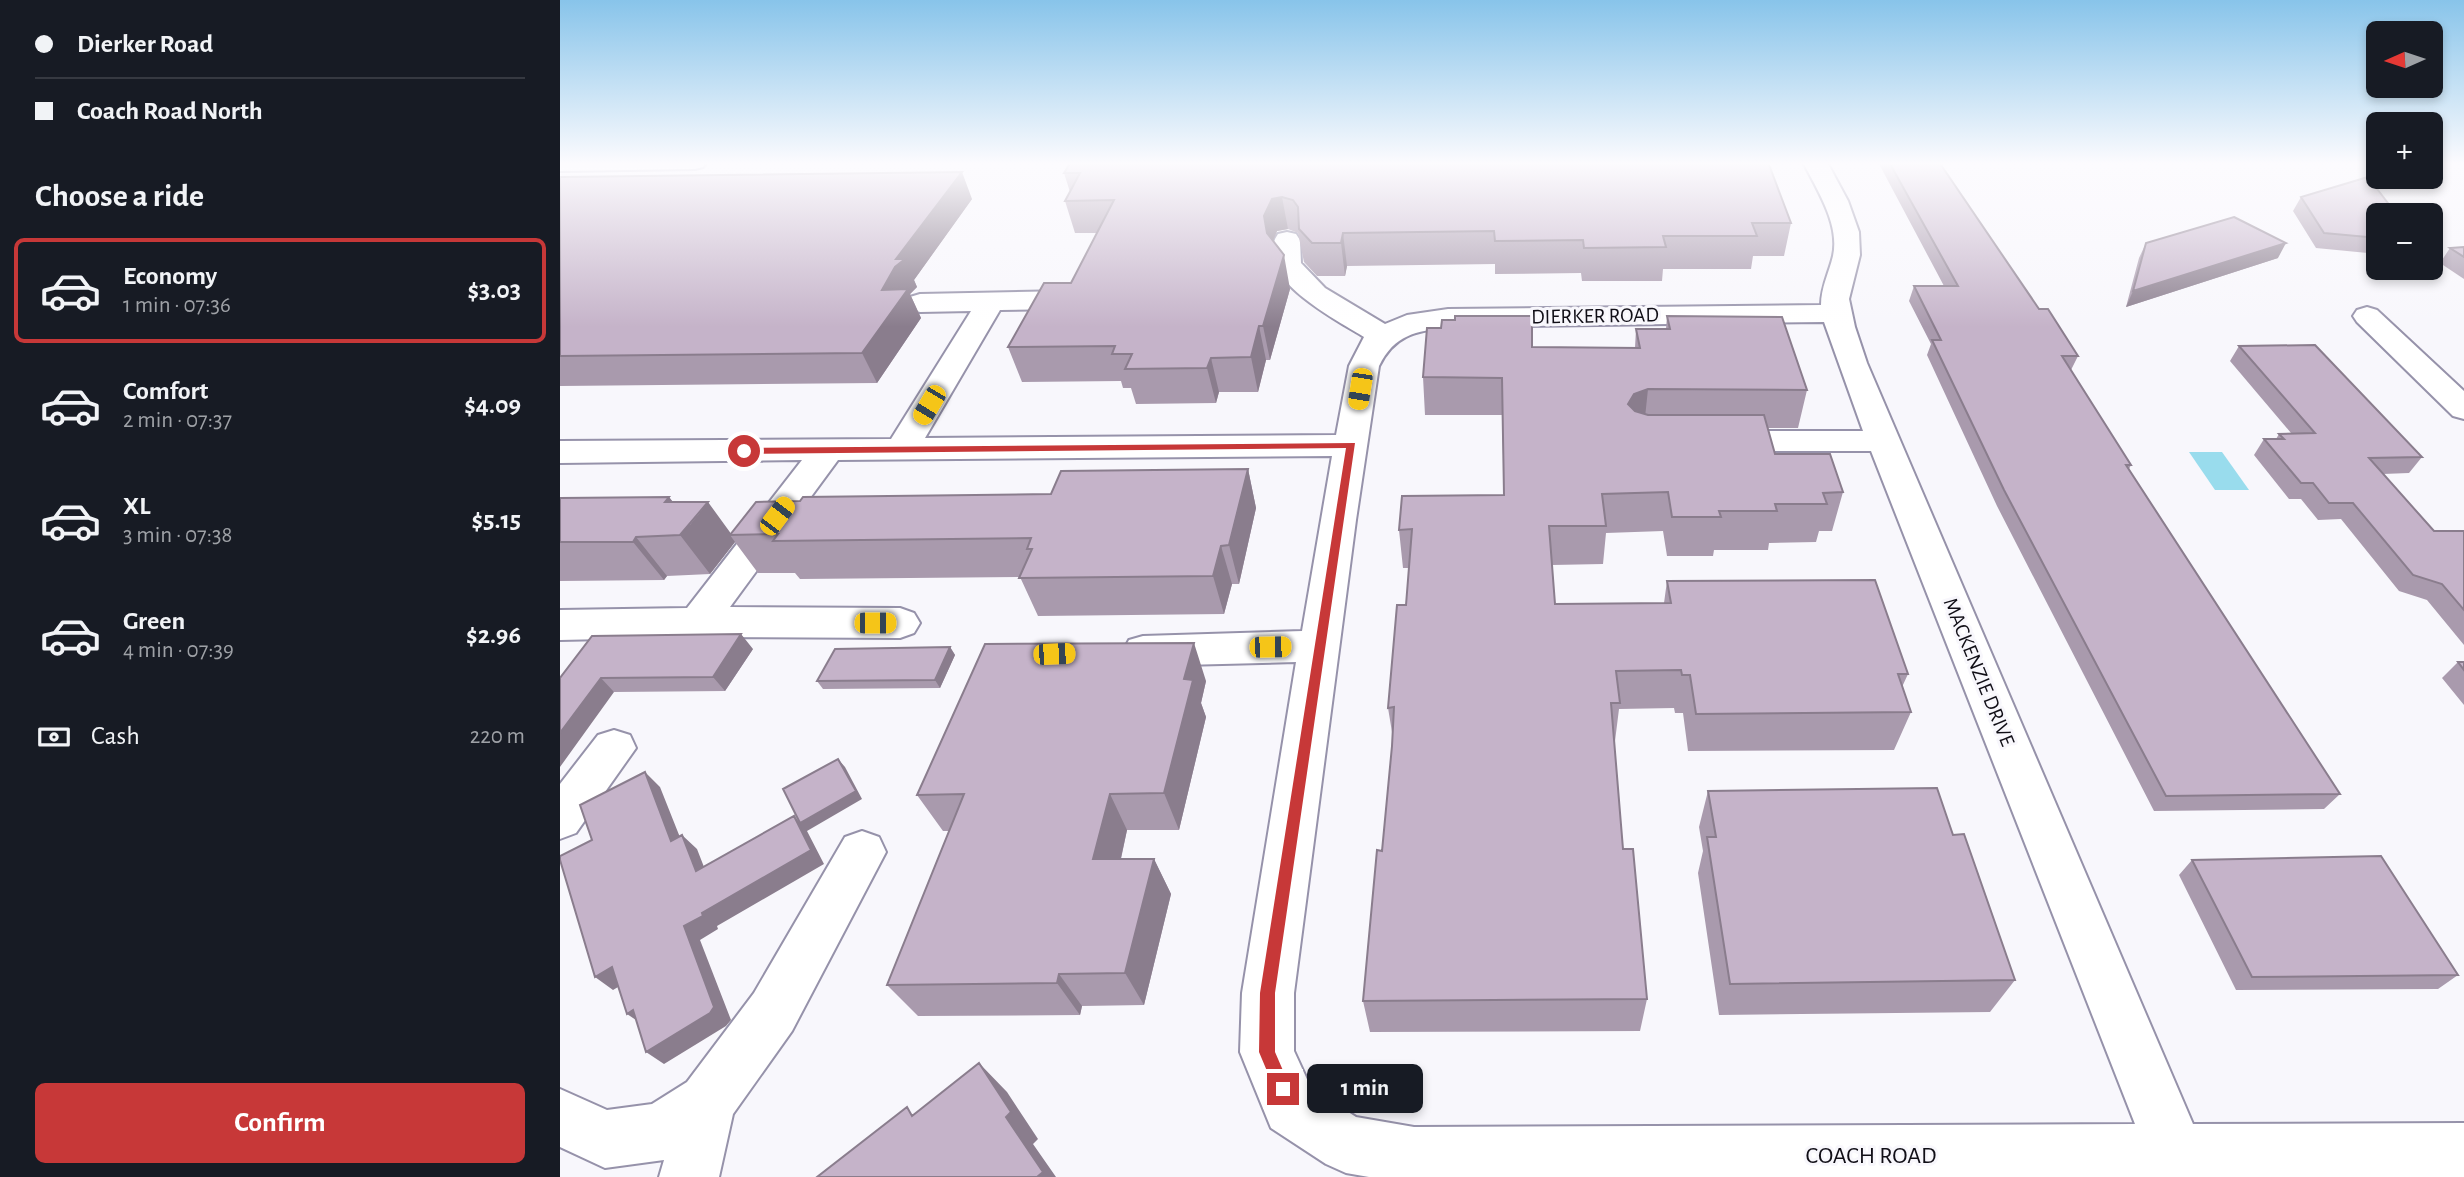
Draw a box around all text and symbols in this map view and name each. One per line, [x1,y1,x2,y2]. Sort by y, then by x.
north arrow [2366,21,2443,98]
map controls [2366,21,2443,280]
text: Dierker Road [77,31,213,57]
text: Coach Road North [77,98,263,124]
button: + [2366,112,2443,189]
text: Choose a ride [35,180,204,212]
button: − [2366,203,2443,280]
icon: car [39,259,102,322]
text: Economy [123,263,217,289]
text: $3.03 [467,277,521,303]
text: 1 min · 07:36 [123,294,231,317]
street label: DIERKER ROAD [1531,304,1659,328]
car [1347,367,1374,411]
icon: car [39,374,102,437]
text: Comfort [123,378,208,404]
car [910,382,949,428]
text: $4.09 [464,392,521,418]
text: 2 min · 07:37 [123,409,232,432]
route start [728,435,760,467]
icon: car [39,489,102,552]
text: XL [123,493,150,519]
car [756,493,799,539]
text: $5.15 [472,507,521,533]
text: 3 min · 07:38 [123,524,232,547]
street label: MACKENZIE DRIVE [1940,595,2018,749]
icon: car [39,604,102,667]
text: Green [123,608,185,634]
car [855,613,897,634]
text: $2.96 [466,622,521,648]
car [1249,636,1292,658]
text: 4 min · 07:39 [123,639,234,662]
car [1033,643,1076,665]
icon: cash [35,718,73,756]
text: Cash [91,723,140,749]
text: 220 m [470,725,525,748]
callout: 1 min [1308,1064,1423,1114]
route end [1267,1073,1299,1105]
text: 1 min [1341,1077,1389,1100]
button: Confirm [35,1083,525,1163]
street label: COACH ROAD [1805,1144,1937,1168]

